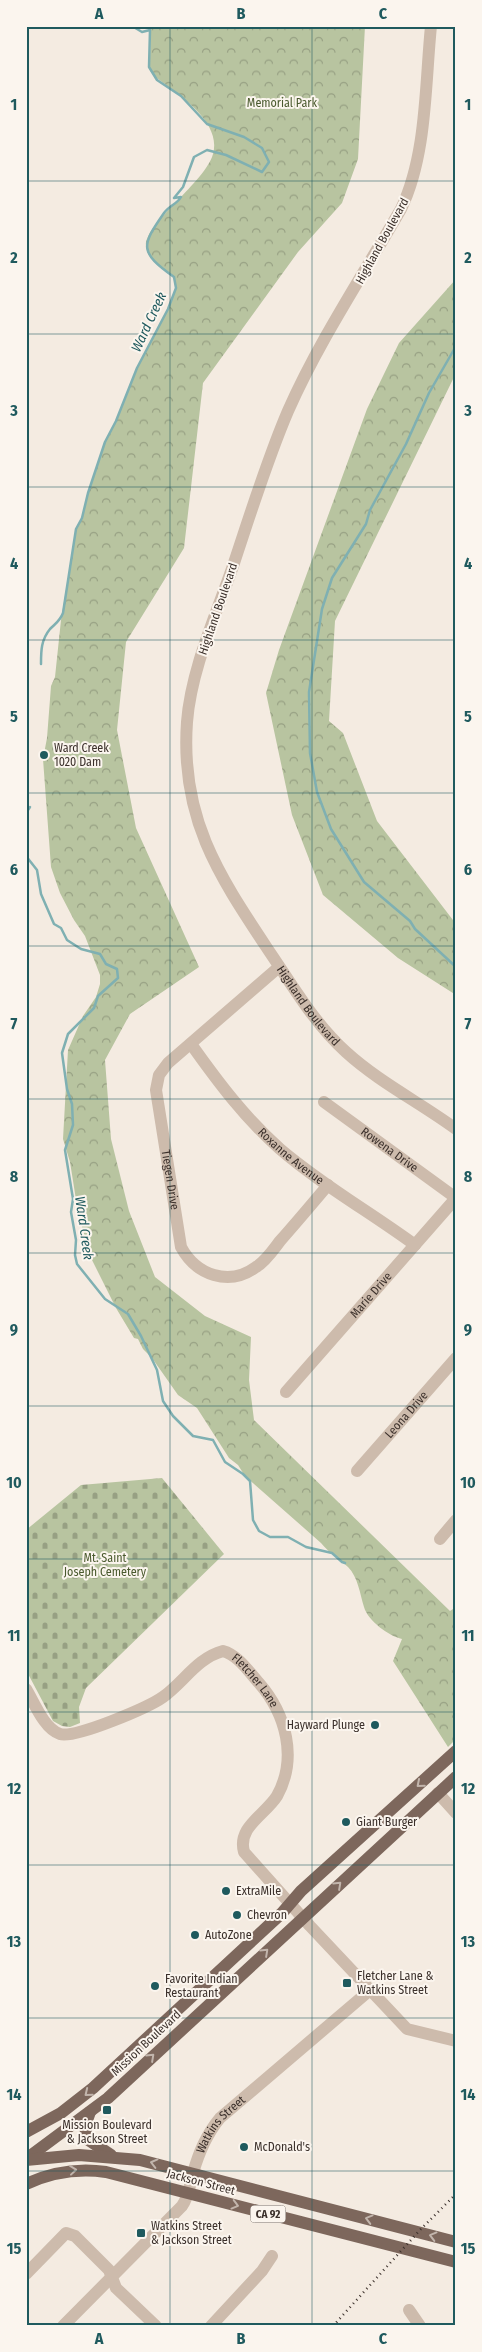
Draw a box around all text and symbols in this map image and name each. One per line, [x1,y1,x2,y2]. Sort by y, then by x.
text: A [94,4,104,23]
text: B [237,4,246,23]
text: C [379,4,388,23]
text: 1 [11,95,17,114]
text: 1 [465,95,471,114]
park label: Memorial Park [247,96,318,110]
street label: Highland Boulevard [353,195,411,287]
text: 2 [9,248,18,267]
text: 2 [463,248,472,267]
water label: Ward Creek [128,289,170,355]
text: 3 [9,401,18,420]
text: 3 [463,401,472,420]
text: 4 [10,554,18,573]
text: 4 [464,554,472,573]
street label: Highland Boulevard [196,561,240,657]
text: 5 [10,707,18,726]
text: 5 [464,707,472,726]
place label: Ward Creek 1020 Dam [54,741,109,769]
marker: Ward Creek 1020 Dam [38,749,50,761]
text: 6 [10,860,18,879]
text: 6 [464,860,472,879]
street label: Highland Boulevard [274,963,343,1049]
text: 7 [11,1014,18,1033]
text: 7 [465,1014,472,1033]
street label: Rowena Drive [358,1124,421,1175]
street label: Roxanne Avenue [255,1125,327,1187]
street label: Tiegen Drive [159,1149,182,1211]
text: 8 [10,1167,19,1186]
text: 8 [464,1167,473,1186]
water label: Ward Creek [71,1195,97,1261]
street label: Marie Drive [347,1269,395,1321]
text: 9 [10,1320,18,1339]
text: 9 [464,1320,472,1339]
street label: Leona Drive [382,1388,431,1441]
text: 10 [6,1473,22,1492]
text: 10 [460,1473,476,1492]
park label: Mt. Saint Joseph Cemetery [64,1551,147,1579]
text: 11 [7,1626,21,1645]
text: 11 [461,1626,475,1645]
street label: Fletcher Lane [229,1650,281,1710]
place label: Hayward Plunge [287,1718,365,1732]
marker: Hayward Plunge [369,1719,381,1731]
text: 12 [7,1779,22,1798]
one-way arrow [416,1779,425,1788]
text: 12 [461,1779,476,1798]
place label: Giant Burger [356,1815,418,1829]
marker: Giant Burger [340,1816,352,1828]
one-way arrow [333,1882,342,1891]
place label: ExtraMile [236,1884,281,1898]
marker: ExtraMile [220,1885,232,1897]
place label: Chevron [247,1908,287,1922]
marker: Chevron [231,1909,243,1921]
place label: AutoZone [205,1928,252,1942]
marker: AutoZone [189,1929,201,1941]
text: 13 [7,1932,22,1951]
text: 13 [461,1932,476,1951]
one-way arrow [260,1949,269,1958]
place label: Fletcher Lane & Watkins Street [357,1969,433,1997]
place label: Favorite Indian Restaurant [165,1972,238,2000]
marker: Fletcher Lane & Watkins Street [341,1977,353,1989]
marker: Favorite Indian Restaurant [149,1980,161,1992]
street label: Mission Boulevard [108,2007,184,2079]
one-way arrow [146,2054,155,2063]
text: 14 [7,2085,22,2104]
text: 14 [461,2085,476,2104]
one-way arrow [85,2087,94,2095]
street label: Watkins Street [193,2093,248,2155]
marker: Mission Boulevard & Jackson Street [101,2104,113,2116]
place label: Mission Boulevard & Jackson Street [62,2118,152,2146]
place label: McDonald's [254,2140,310,2154]
marker: McDonald's [238,2141,250,2153]
one-way arrow [149,2158,158,2169]
one-way arrow [69,2165,77,2176]
street label: Jackson Street [165,2166,237,2198]
one-way arrow [231,2199,240,2210]
road number: CA 92 [250,2206,286,2222]
one-way arrow [365,2215,373,2225]
place label: Watkins Street & Jackson Street [151,2219,232,2247]
marker: Watkins Street & Jackson Street [135,2227,147,2239]
one-way arrow [430,2232,438,2242]
text: 15 [7,2239,21,2258]
text: 15 [461,2239,475,2258]
text: A [94,2329,104,2348]
text: B [237,2329,246,2348]
text: C [379,2329,388,2348]

